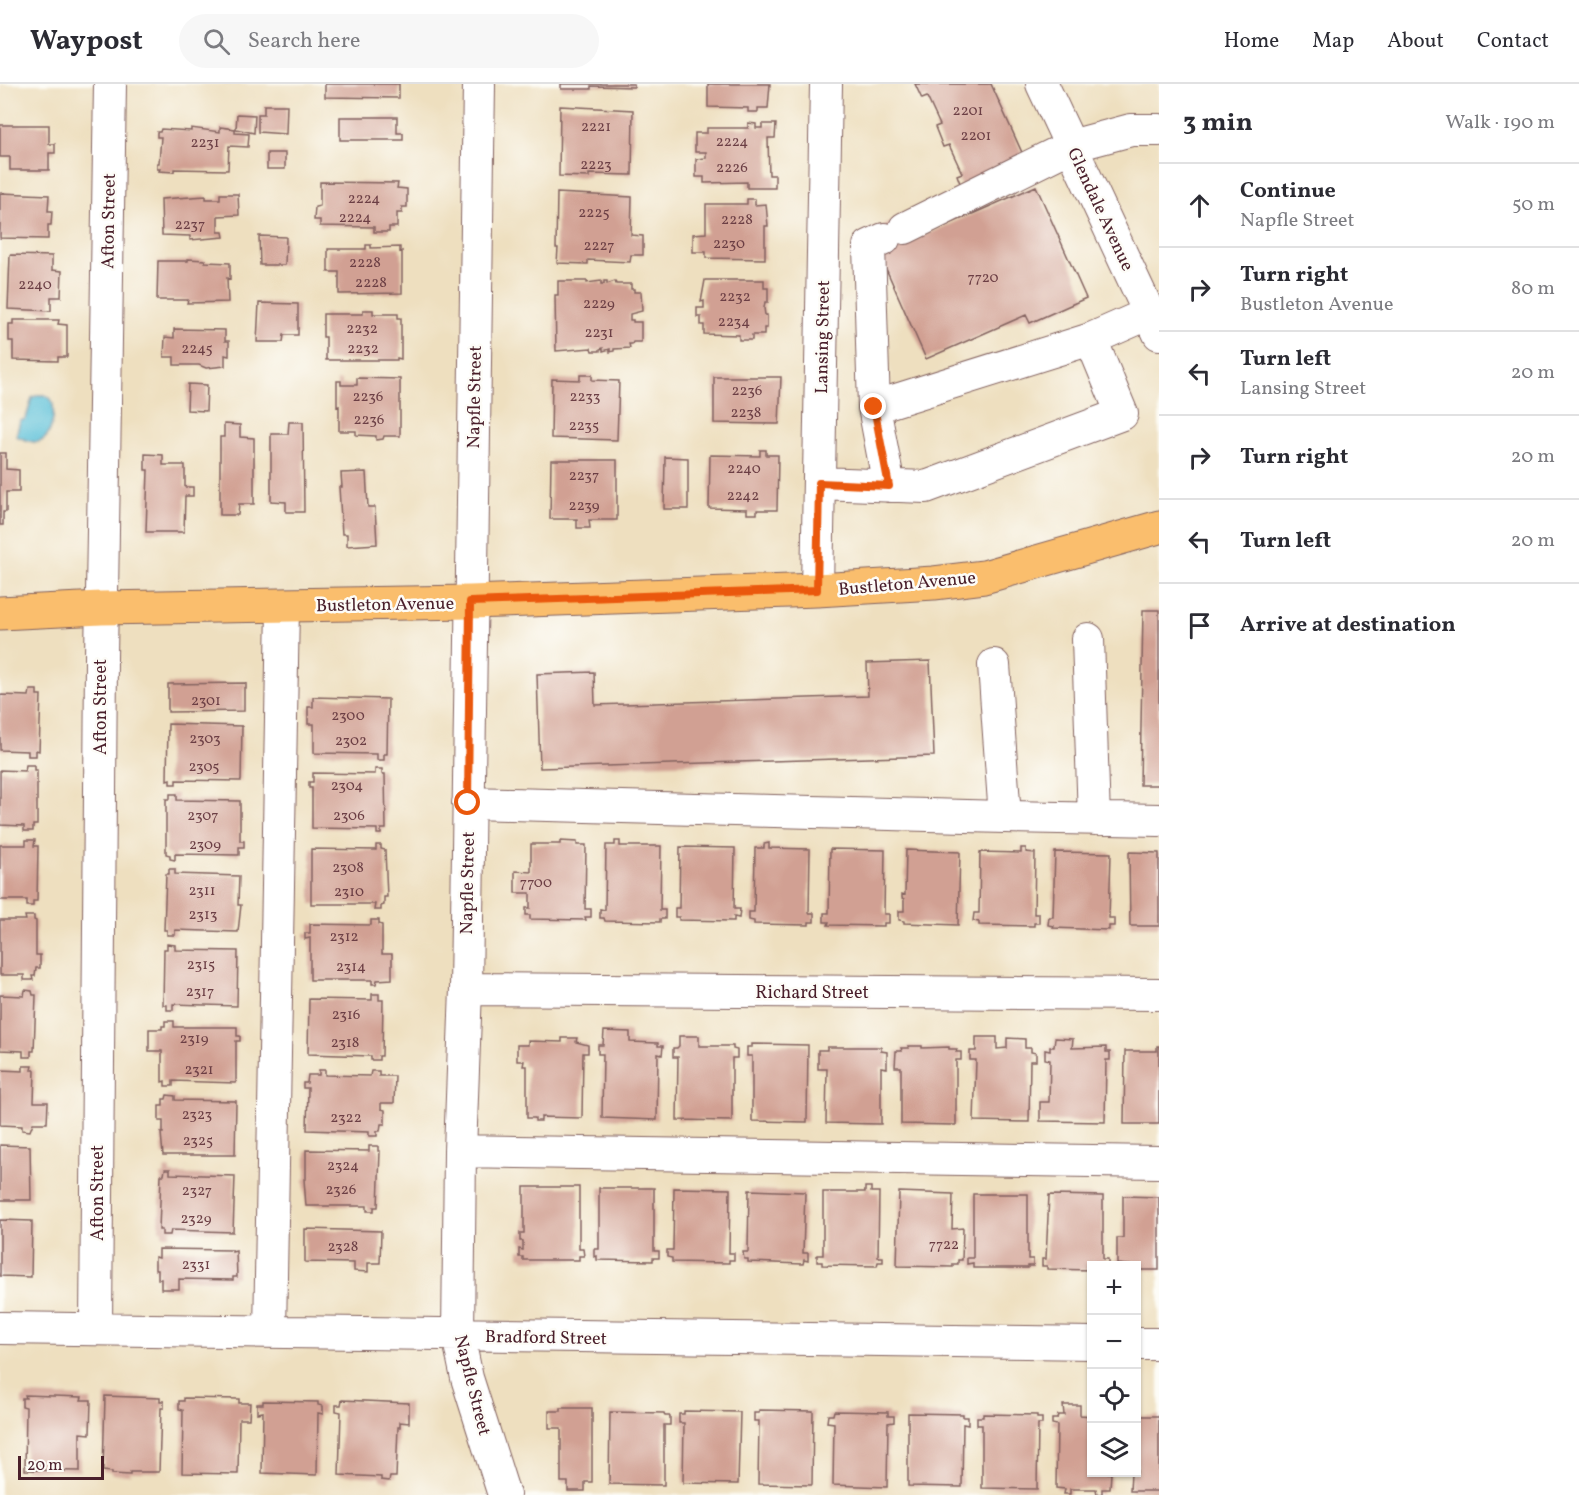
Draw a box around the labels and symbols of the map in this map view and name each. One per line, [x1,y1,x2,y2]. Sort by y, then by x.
house number: 2201 [953,101,983,122]
house number: 2221 [581,117,611,138]
house number: 2201 [961,126,991,147]
house number: 2224 [716,132,748,153]
house number: 2231 [190,133,220,154]
street label: Glendale Avenue [1060,144,1139,275]
house number: 2223 [580,155,612,176]
house number: 2226 [716,158,748,179]
street label: Afton Street [96,173,123,269]
house number: 2224 [348,189,380,210]
house number: 2225 [578,203,610,224]
house number: 2224 [339,208,371,229]
house number: 2228 [721,210,753,231]
house number: 2237 [175,215,205,236]
house number: 2230 [713,234,745,255]
house number: 2227 [583,236,615,257]
house number: 2228 [349,253,381,274]
house number: 7720 [967,268,999,289]
house number: 2228 [355,273,387,294]
house number: 2240 [18,275,52,296]
street label: Lansing Street [810,280,837,394]
house number: 2232 [719,287,751,308]
house number: 2229 [583,294,615,315]
house number: 2234 [718,312,750,333]
house number: 2232 [346,319,378,340]
house number: 2231 [584,323,614,344]
house number: 2245 [181,339,213,360]
house number: 2232 [347,339,379,360]
street label: Napfle Street [462,345,489,449]
house number: 2236 [732,381,762,402]
house number: 2236 [353,387,383,408]
house number: 2233 [570,387,600,408]
route end [860,393,886,419]
house number: 2238 [731,403,761,424]
house number: 2236 [354,410,384,431]
house number: 2235 [569,416,599,437]
house number: 2240 [727,459,761,480]
house number: 2237 [569,466,599,487]
house number: 2242 [727,486,759,507]
house number: 2239 [569,496,600,517]
street label: Bustleton Avenue [837,566,977,603]
street label: Bustleton Avenue [316,592,454,619]
street label: Afton Street [89,659,114,755]
house number: 2301 [191,691,221,712]
house number: 2300 [331,706,365,727]
house number: 2303 [189,729,221,750]
house number: 2302 [335,731,367,752]
house number: 2305 [188,757,220,778]
house number: 2304 [331,776,363,797]
route start [454,789,480,815]
house number: 2307 [187,806,219,827]
house number: 2306 [333,806,365,827]
street label: Napfle Street [455,831,482,935]
house number: 2309 [189,835,221,856]
house number: 2308 [332,858,364,879]
house number: 7700 [520,873,552,894]
house number: 2311 [189,881,215,902]
house number: 2310 [334,882,364,903]
house number: 2313 [189,905,217,926]
house number: 2312 [329,927,359,948]
house number: 2315 [187,955,215,976]
house number: 2314 [336,957,366,978]
street label: Richard Street [755,981,869,1006]
house number: 2317 [186,982,214,1003]
house number: 2316 [332,1005,360,1026]
house number: 2319 [180,1029,209,1050]
house number: 2318 [331,1033,359,1054]
house number: 2321 [184,1060,214,1081]
house number: 2323 [182,1105,212,1126]
house number: 2322 [330,1108,362,1129]
house number: 2325 [183,1131,213,1152]
street label: Afton Street [86,1145,111,1241]
house number: 2324 [327,1156,359,1177]
house number: 2326 [326,1180,356,1201]
house number: 2327 [182,1181,212,1202]
house number: 2329 [181,1209,212,1230]
house number: 7722 [929,1235,959,1256]
house number: 2328 [328,1237,358,1258]
house number: 2331 [182,1255,210,1276]
street label: Bradford Street [485,1325,607,1352]
street label: Napfle Street [447,1332,496,1438]
scale bar [18,1453,104,1480]

